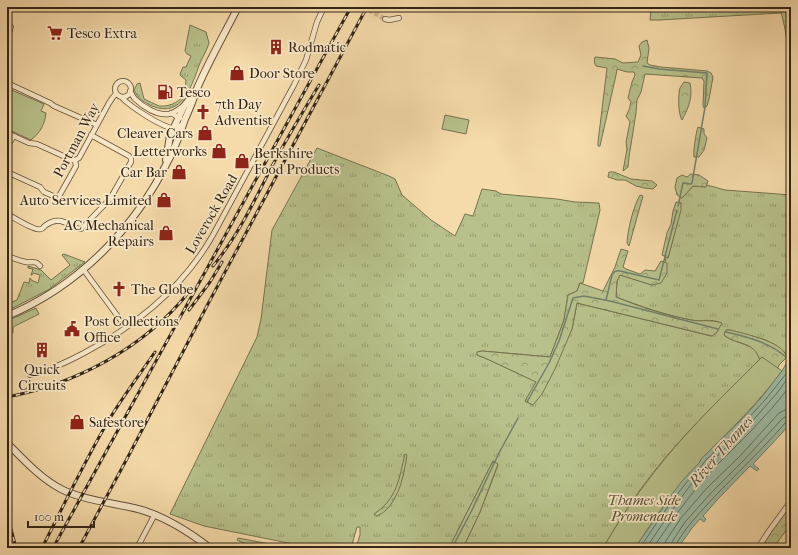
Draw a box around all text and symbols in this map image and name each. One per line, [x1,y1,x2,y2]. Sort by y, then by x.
supermarket icon: Tesco Extra [46,24,64,42]
place label: Tesco Extra [67,25,137,42]
building icon: Rodmatic [267,38,285,56]
place label: Rodmatic [288,39,346,56]
shop icon: Door Store [228,64,246,82]
place label: Door Store [249,65,315,82]
fuel station icon: Tesco [156,83,174,101]
place label: Tesco [177,84,211,101]
place label: 7th Day Adventist [214,96,273,129]
street label: Portman Way [50,100,103,180]
church icon: 7th Day Adventist [194,103,212,121]
shop icon: Cleaver Cars [196,124,214,142]
place label: Cleaver Cars [117,125,193,142]
shop icon: Letterworks [210,142,228,160]
place label: Letterworks [133,143,207,160]
place label: Berkshire Food Products [254,145,339,178]
shop icon: Berkshire Food Products [233,152,251,170]
shop icon: Car Bar [170,163,188,181]
place label: Car Bar [121,164,167,181]
street label: Loverock Road [182,171,241,257]
shop icon: Auto Services Limited [155,191,173,209]
place label: Auto Services Limited [19,192,152,209]
place label: AC Mechanical Repairs [63,217,154,250]
shop icon: AC Mechanical Repairs [157,224,175,242]
church icon: The Globe [110,280,128,298]
place label: The Globe [131,281,194,298]
place label: Post Collections Office [84,313,179,346]
public building icon: Post Collections Office [63,320,81,338]
building icon: Quick Circuits [33,341,51,359]
place label: Quick Circuits [18,361,66,394]
water label: River Thames [684,411,757,491]
shop icon: Safestore [68,413,86,431]
place label: Safestore [89,414,144,431]
park label: Thames Side Promenade [608,492,681,525]
scale bar [28,503,94,529]
text: 100 m [34,510,64,524]

